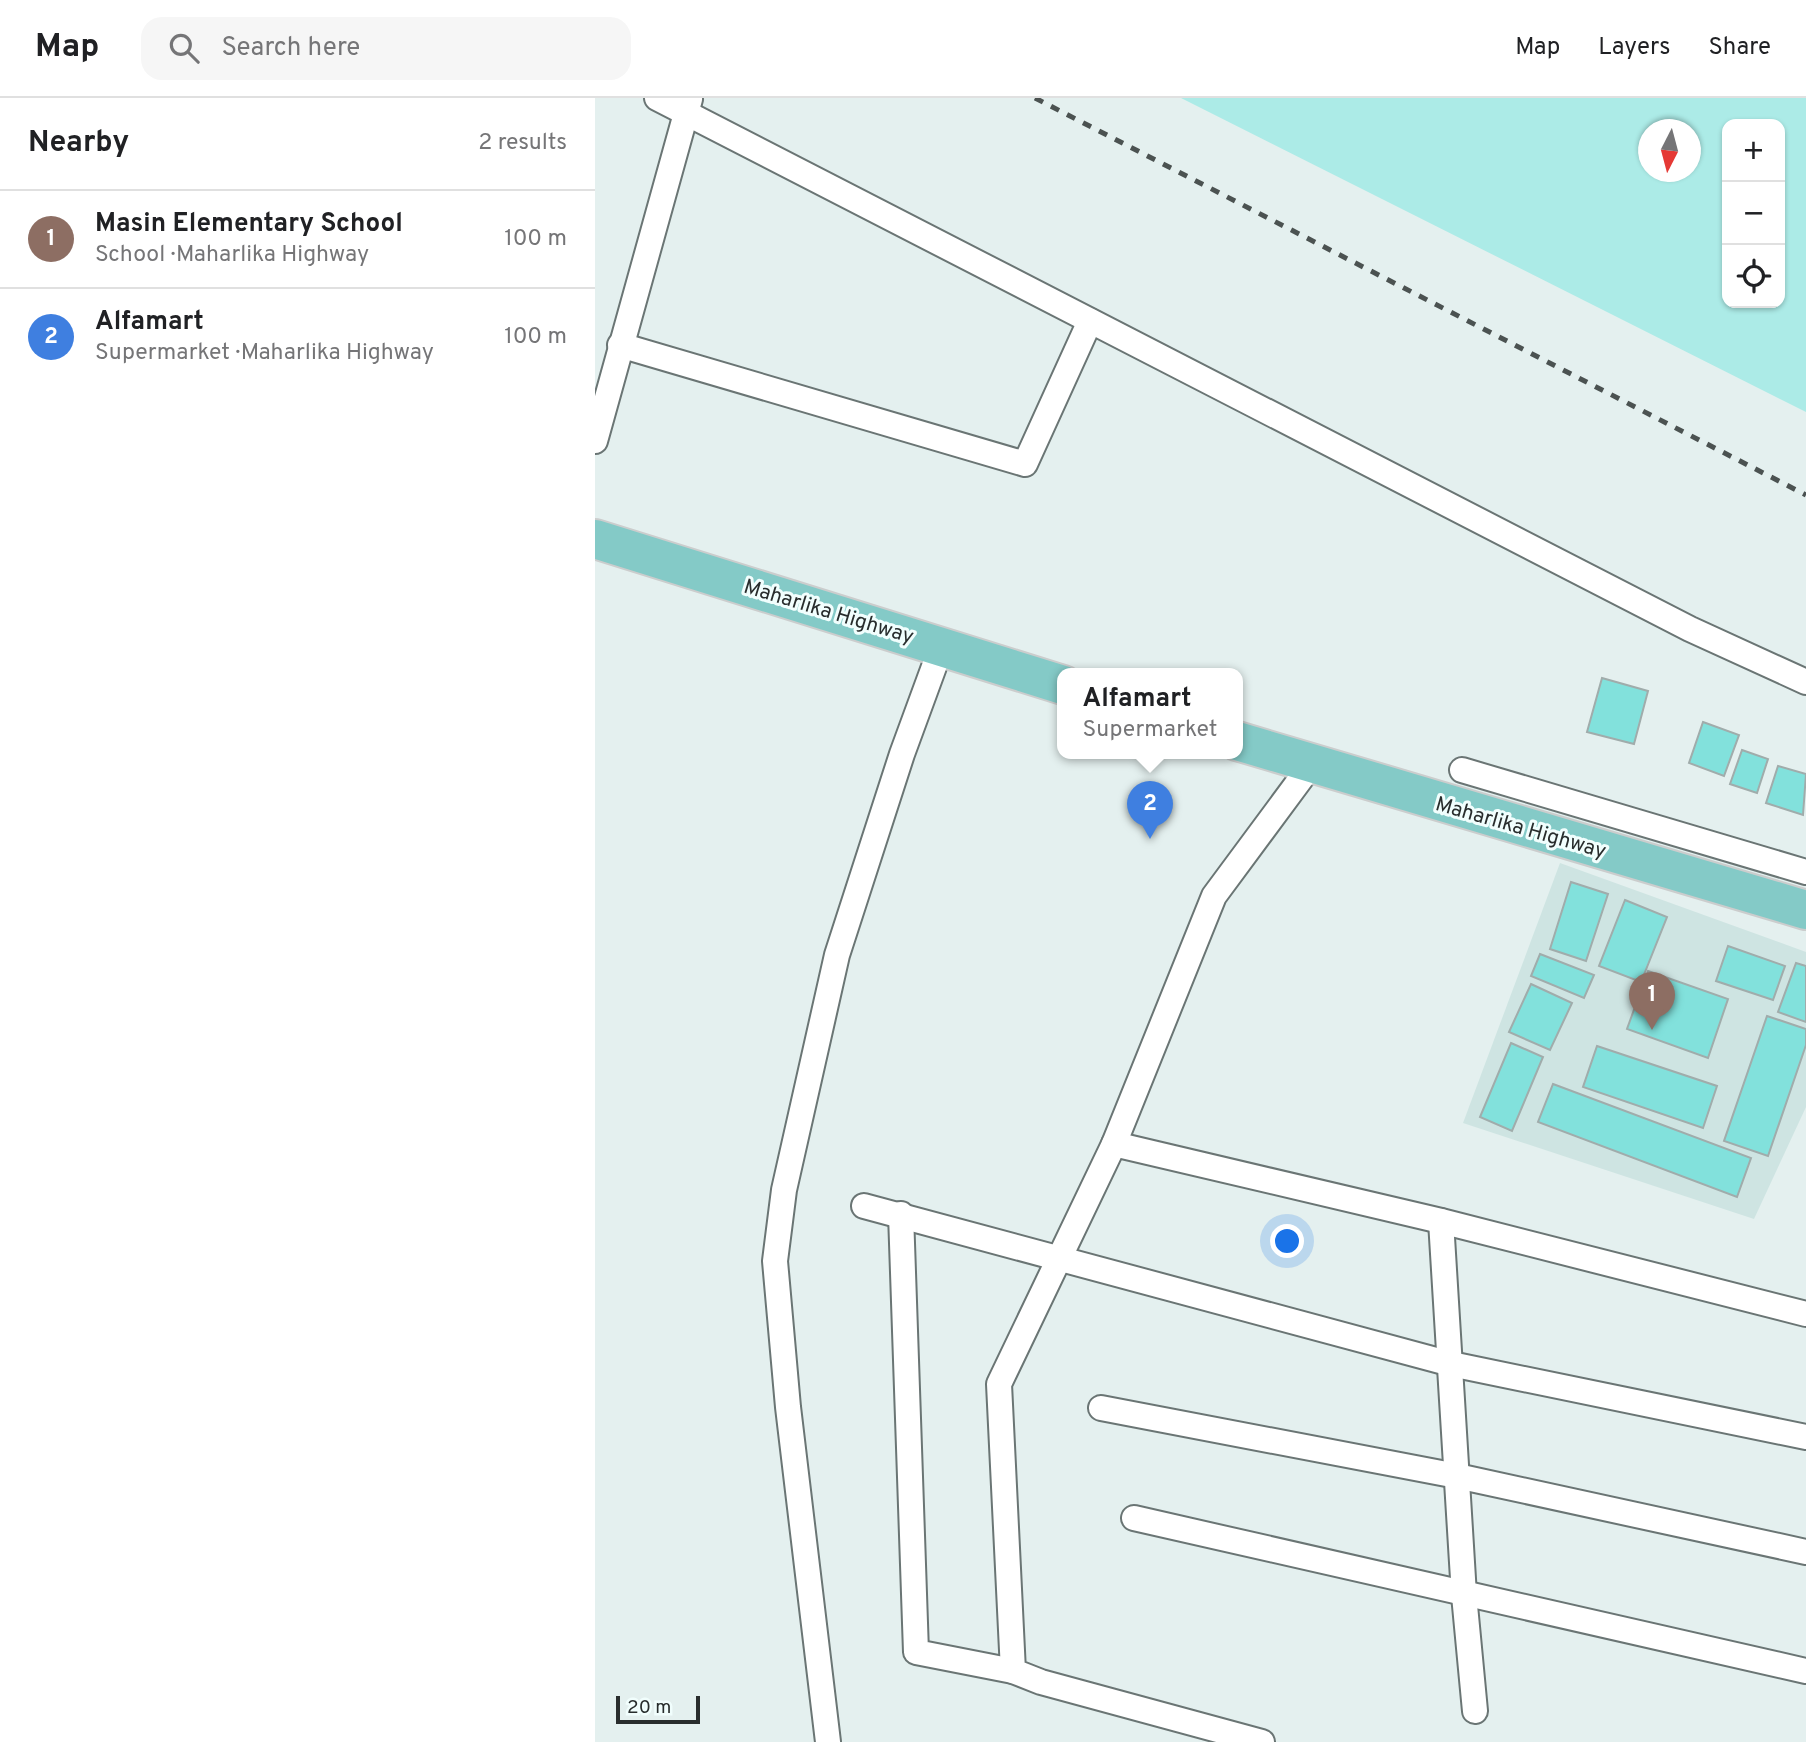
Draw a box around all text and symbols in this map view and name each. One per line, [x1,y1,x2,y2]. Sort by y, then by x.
search box [141,17,631,80]
text: Map [35,27,99,69]
icon: search [165,29,203,67]
text: Search here [221,32,360,65]
text: Map [1515,33,1560,63]
text: Layers [1598,33,1670,63]
text: Share [1708,33,1771,63]
north arrow [1638,119,1701,182]
map controls [1722,119,1785,308]
button: + [1722,119,1785,182]
text: Nearby [28,125,129,162]
text: 2 results [478,129,567,158]
button: − [1722,182,1785,245]
text: Masin Elementary School [95,208,403,241]
text: 1 [46,225,56,254]
text: 100 m [504,225,567,254]
text: School · Maharlika Highway [95,241,369,270]
button: locate [1722,245,1785,308]
text: Alfamart [95,306,204,339]
text: 2 [44,323,58,352]
text: 100 m [504,323,567,352]
text: Supermarket · Maharlika Highway [95,339,434,368]
street label: Maharlika Highway [740,574,917,651]
popup [1057,668,1243,759]
text: Alfamart [1083,683,1191,716]
text: Supermarket [1083,716,1217,745]
pin: 2 [1127,781,1173,839]
street label: Maharlika Highway [1432,791,1609,866]
pin: 1 [1629,972,1675,1030]
your location [1270,1224,1304,1258]
scale bar [616,1693,700,1725]
text: 20 m [627,1696,671,1720]

